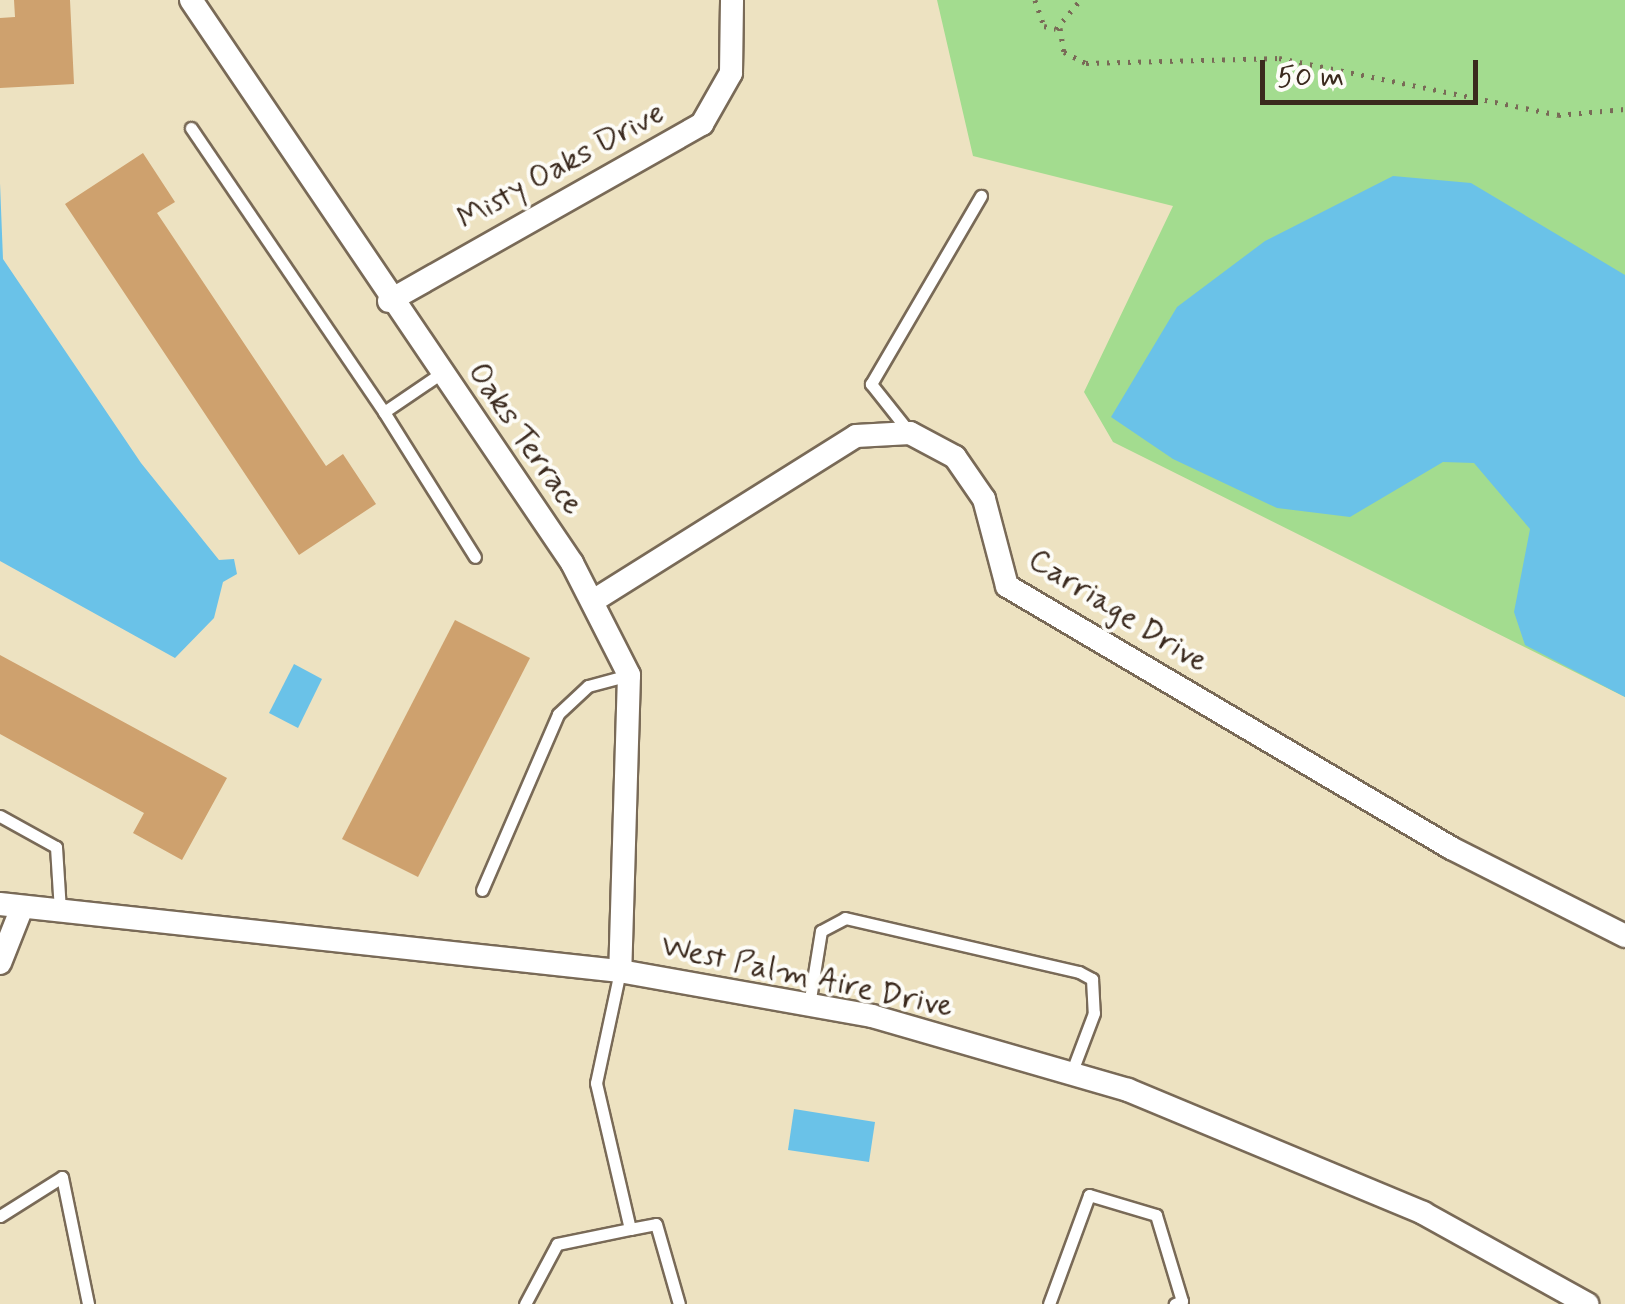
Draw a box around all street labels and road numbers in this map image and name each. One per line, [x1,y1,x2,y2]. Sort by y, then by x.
street label: Misty Oaks Drive [452,94,670,238]
street label: Oaks Terrace [459,356,591,522]
street label: Carriage Drive [1022,541,1214,681]
street label: West Palm Aire Drive [659,928,955,1026]

